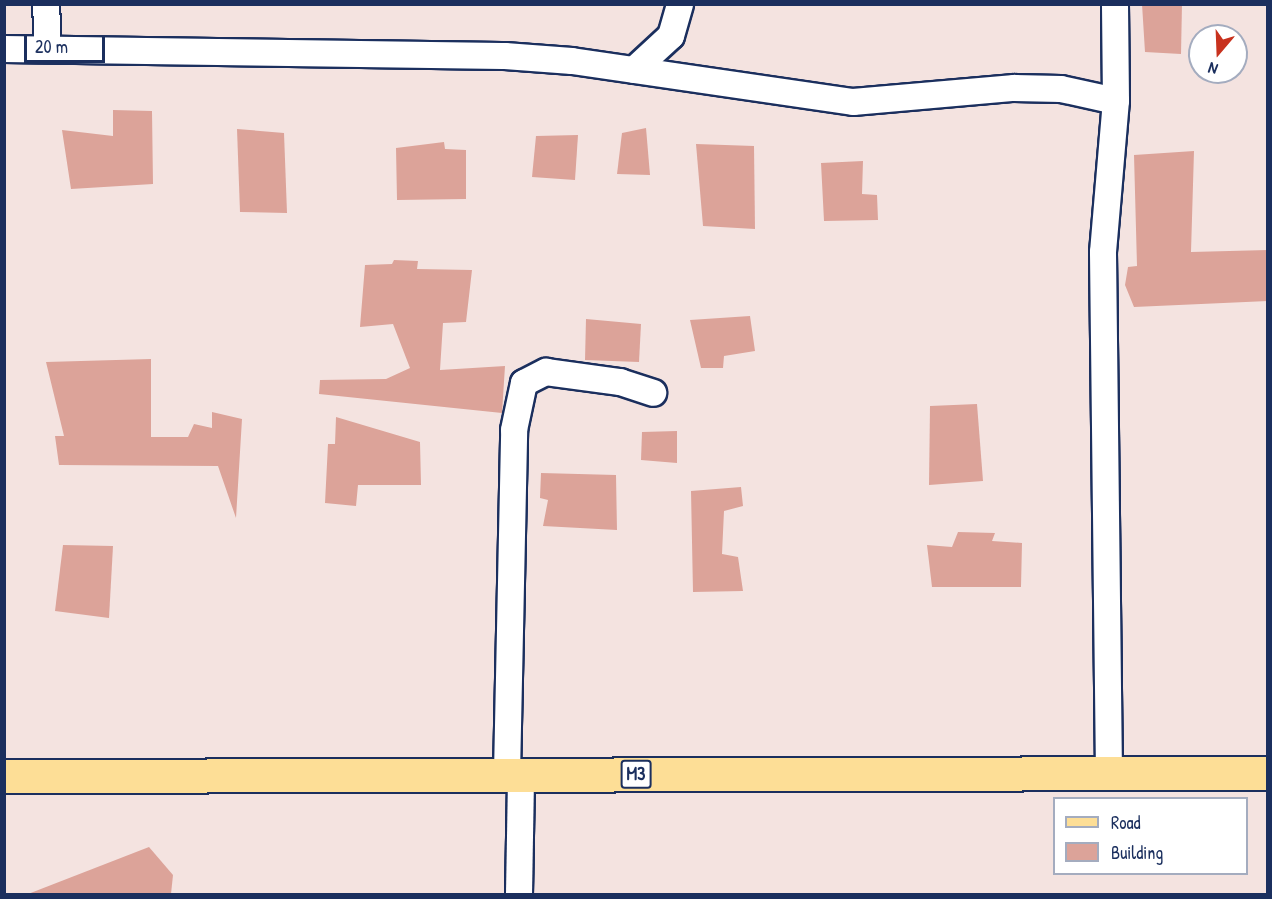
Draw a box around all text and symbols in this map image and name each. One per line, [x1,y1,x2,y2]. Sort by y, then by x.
scale bar [27,24,108,62]
north arrow [1188,24,1248,84]
text: 20 m [35,34,68,59]
text: N [1205,57,1220,81]
road number: M3 [620,759,652,789]
legend [1053,797,1248,875]
text: Road [1111,810,1141,835]
text: Building [1111,840,1163,865]

